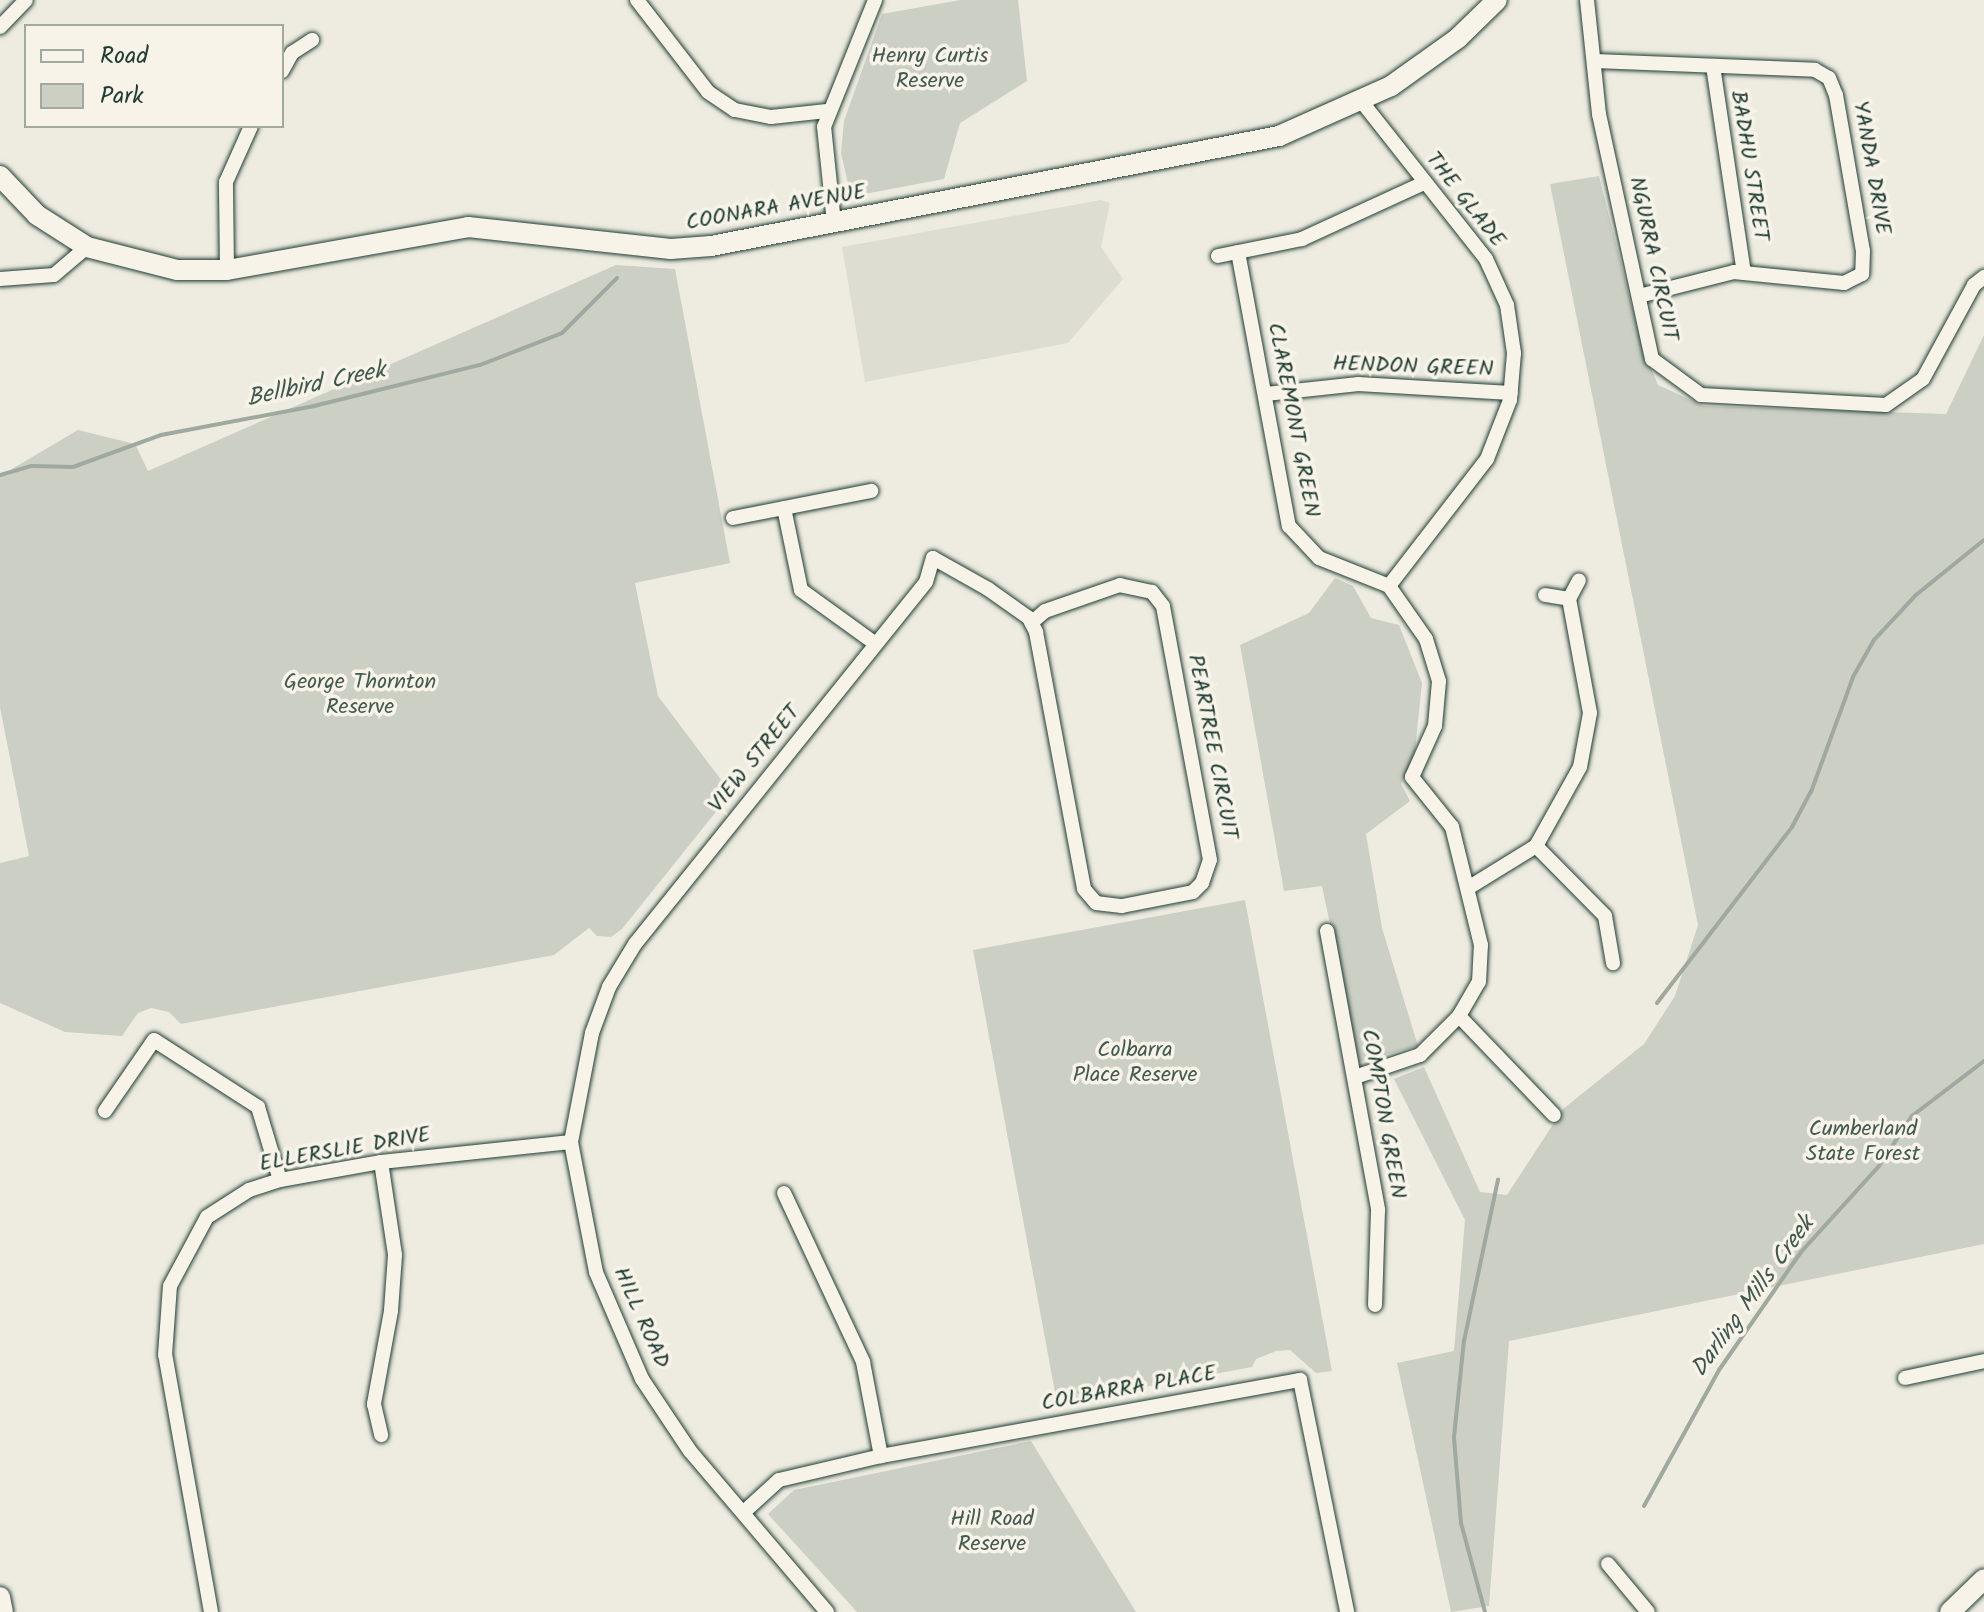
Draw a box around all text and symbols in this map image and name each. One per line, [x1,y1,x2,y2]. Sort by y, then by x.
legend [24,24,284,128]
text: Road [100,37,148,76]
park label: Henry Curtis Reserve [872,43,988,94]
text: Park [100,77,144,116]
street label: BADHU STREET [1724,89,1774,243]
street label: YANDA DRIVE [1846,99,1896,237]
street label: THE GLADE [1419,147,1511,253]
street label: NGURRA CIRCUIT [1623,175,1683,343]
street label: COONARA AVENUE [684,179,868,237]
street label: CLAREMONT GREEN [1261,321,1325,519]
street label: HENDON GREEN [1332,351,1494,383]
water label: Bellbird Creek [244,356,388,414]
street label: PEARTREE CIRCUIT [1181,652,1243,842]
park label: George Thornton Reserve [284,669,436,720]
street label: VIEW STREET [703,700,807,818]
street label: COMPTON GREEN [1355,1027,1411,1201]
park label: Colbarra Place Reserve [1073,1037,1197,1088]
park label: Cumberland State Forest [1806,1116,1920,1168]
street label: ELLERSLIE DRIVE [257,1122,433,1178]
water label: Darling Mills Creek [1685,1211,1821,1383]
street label: HILL ROAD [607,1263,675,1373]
street label: COLBARRA PLACE [1039,1361,1219,1417]
park label: Hill Road Reserve [950,1506,1034,1558]

